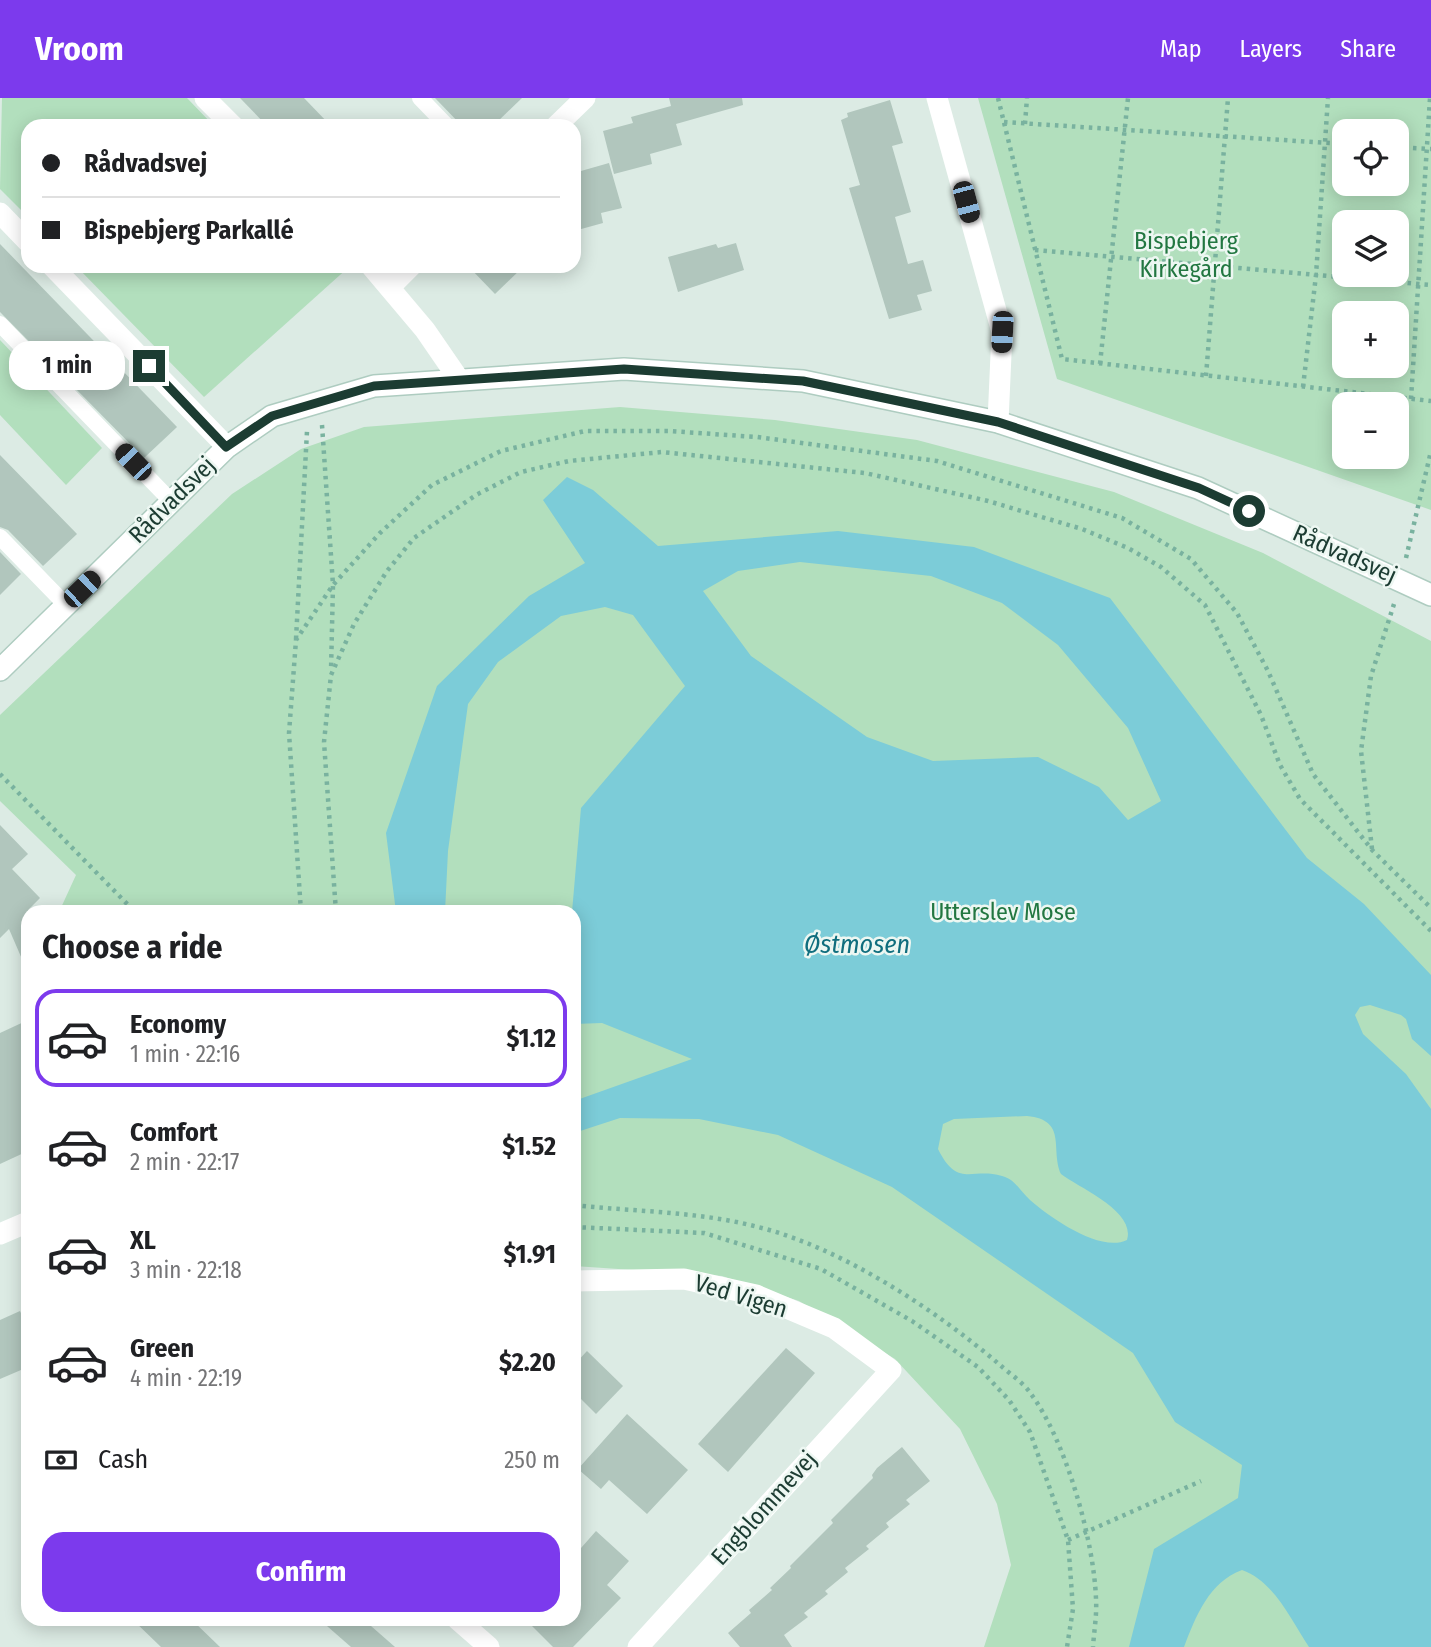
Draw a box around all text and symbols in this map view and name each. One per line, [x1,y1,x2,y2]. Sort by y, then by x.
text: Vroom [35,29,124,69]
text: Map [1160,35,1202,63]
text: Layers [1240,35,1302,63]
text: Share [1340,35,1396,63]
map controls [1332,119,1409,469]
button: locate [1332,119,1409,196]
text: Rådvadsvej [84,148,207,179]
car [951,179,982,225]
button: layers [1332,210,1409,287]
text: Bispebjerg Parkallé [84,215,294,246]
park label: Bispebjerg Kirkegård [1134,227,1239,283]
button: + [1332,301,1409,378]
car [991,310,1014,354]
callout: 1 min [9,342,124,390]
route end [133,350,165,382]
text: 1 min [42,351,92,379]
button: − [1332,392,1409,469]
car [111,440,156,484]
street label: Rådvadsvej [123,451,221,549]
route start [1233,495,1265,527]
street label: Rådvadsvej [1289,519,1401,589]
car [60,567,105,611]
park label: Utterslev Mose [930,898,1076,926]
text: Choose a ride [42,928,223,966]
water label: Østmosen [804,929,910,960]
icon: car [46,1007,109,1070]
text: Economy [130,1009,226,1040]
text: $1.12 [507,1023,556,1054]
text: 1 min · 22:16 [130,1040,240,1068]
icon: car [46,1115,109,1178]
text: Comfort [130,1117,218,1148]
text: $1.52 [502,1131,556,1162]
text: 2 min · 22:17 [130,1148,239,1176]
icon: car [46,1223,109,1286]
text: XL [130,1225,156,1256]
text: $1.91 [504,1239,556,1270]
text: 3 min · 22:18 [130,1256,242,1284]
street label: Ved Vigen [691,1269,791,1323]
icon: car [46,1331,109,1394]
text: Green [130,1333,194,1364]
text: $2.20 [499,1347,556,1378]
text: 4 min · 22:19 [130,1364,242,1392]
icon: cash [42,1441,80,1479]
text: Cash [98,1444,148,1475]
street label: Engblommevej [706,1445,822,1571]
text: 250 m [504,1446,560,1474]
button: Confirm [42,1532,560,1612]

